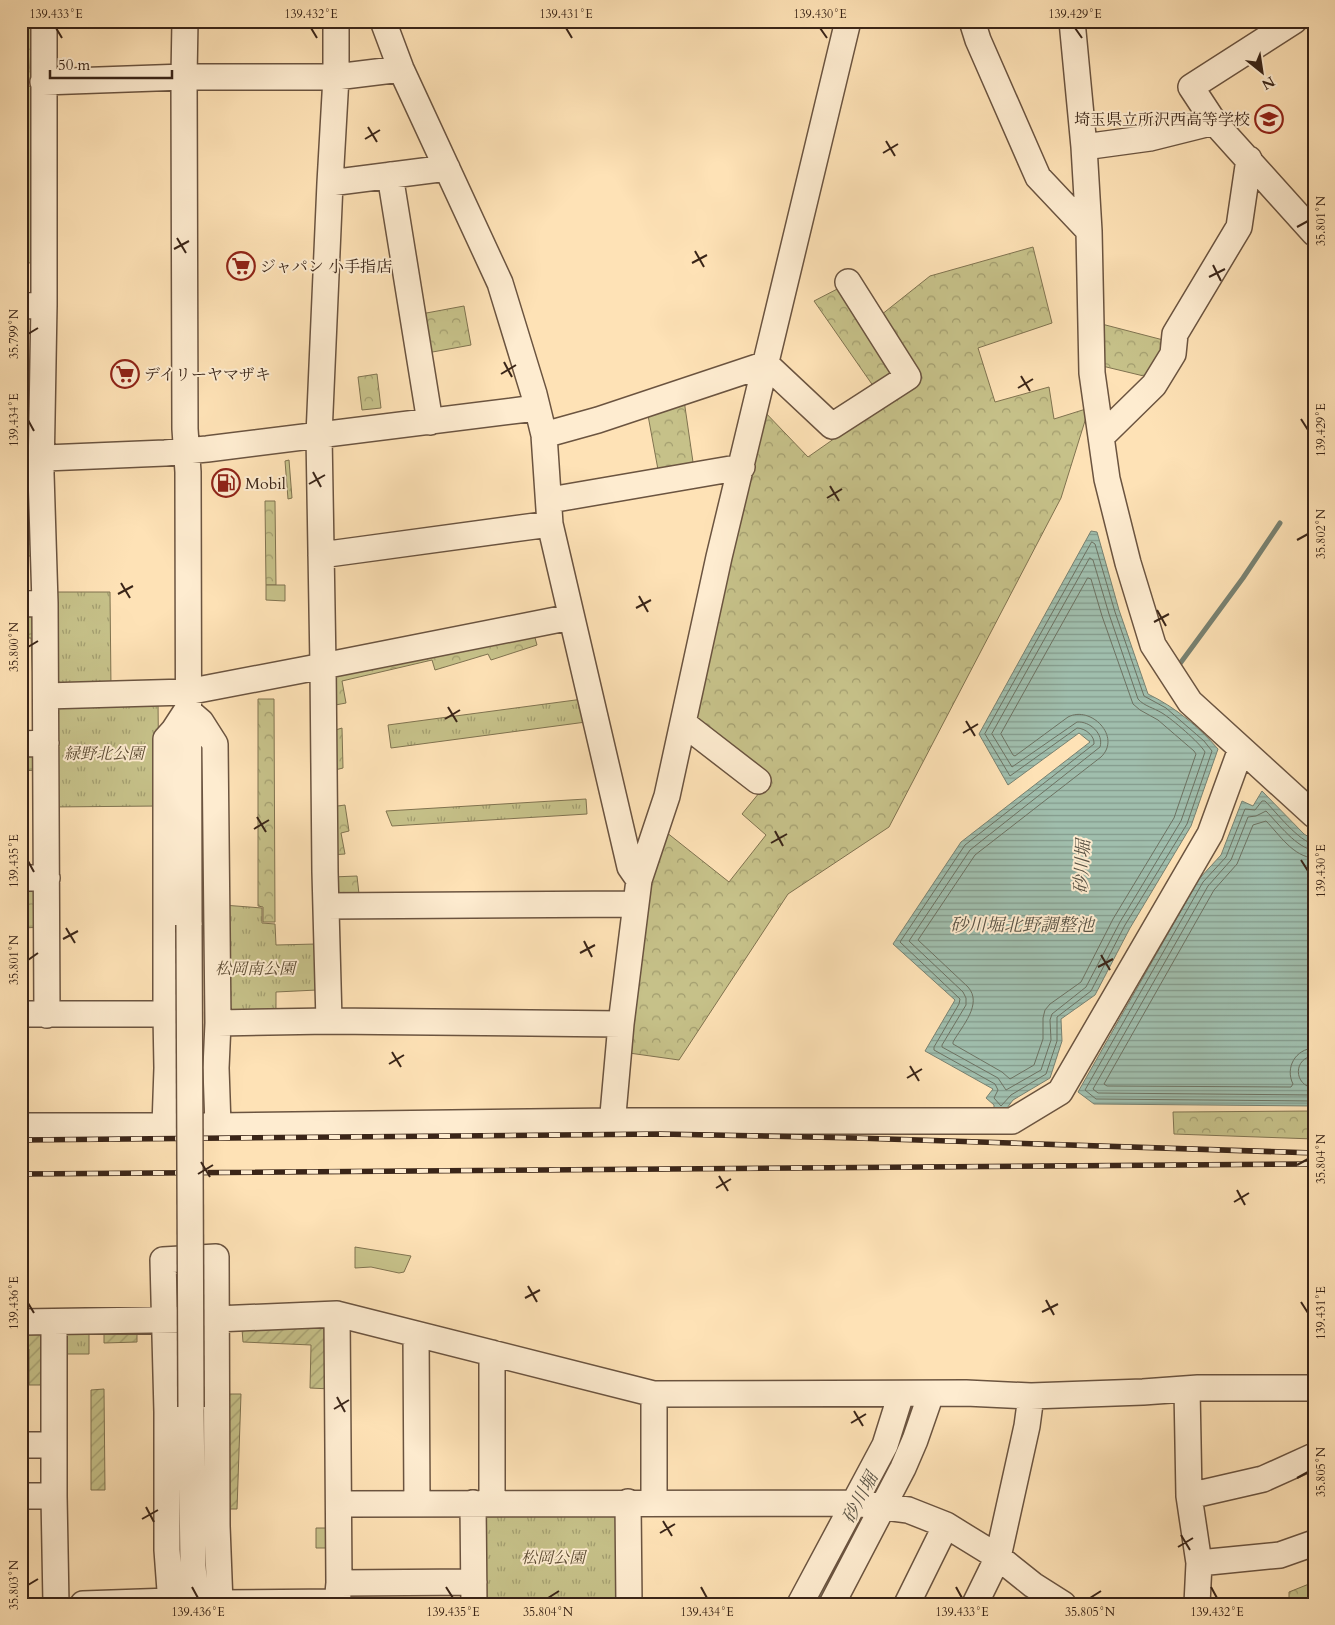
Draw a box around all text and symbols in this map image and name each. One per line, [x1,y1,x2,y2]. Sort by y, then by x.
text: 139.433°E [29,6,83,22]
text: 139.432°E [284,6,338,22]
text: 139.431°E [539,6,593,22]
text: 139.430°E [793,6,847,22]
text: 139.429°E [1048,6,1102,22]
scale bar [50,48,172,80]
north arrow [1238,48,1288,98]
text: 50 m [58,55,90,75]
text: N [1258,72,1278,94]
school or university icon: 埼玉県立所沢西高等学校 [1254,104,1284,134]
place label: 埼玉県立所沢西高等学校 [1074,109,1250,131]
text: 35.801°N [1313,195,1329,246]
supermarket icon: ジャパン 小手指店 [226,251,256,281]
place label: ジャパン 小手指店 [260,256,392,278]
text: 35.799°N [6,308,22,359]
supermarket icon: デイリーヤマザキ [110,359,140,389]
place label: デイリーヤマザキ [144,364,271,386]
text: 139.434°E [6,393,22,447]
text: 139.429°E [1313,403,1329,457]
fuel station icon: Mobil [211,468,241,498]
place label: Mobil [245,473,286,495]
text: 35.802°N [1313,508,1329,559]
text: 35.800°N [6,621,22,672]
park label: 緑野北公園 [64,743,147,765]
text: 139.435°E [6,834,22,888]
water label: 砂川堀 [1069,836,1097,895]
text: 139.430°E [1313,844,1329,898]
water label: 砂川堀北野調整池 [950,913,1096,938]
text: 35.801°N [6,934,22,985]
park label: 松岡南公園 [215,958,298,980]
text: 35.804°N [1313,1133,1329,1184]
text: 139.436°E [6,1276,22,1330]
text: 139.431°E [1313,1286,1329,1340]
text: 35.805°N [1313,1446,1329,1497]
water label: 砂川堀 [837,1466,886,1528]
park label: 松岡公園 [521,1547,588,1569]
text: 35.803°N [6,1559,22,1610]
text: 139.436°E [171,1604,225,1620]
text: 139.435°E [426,1604,480,1620]
text: 35.804°N [523,1604,574,1620]
text: 139.434°E [680,1604,734,1620]
text: 139.433°E [935,1604,989,1620]
text: 35.805°N [1065,1604,1116,1620]
text: 139.432°E [1190,1604,1244,1620]

